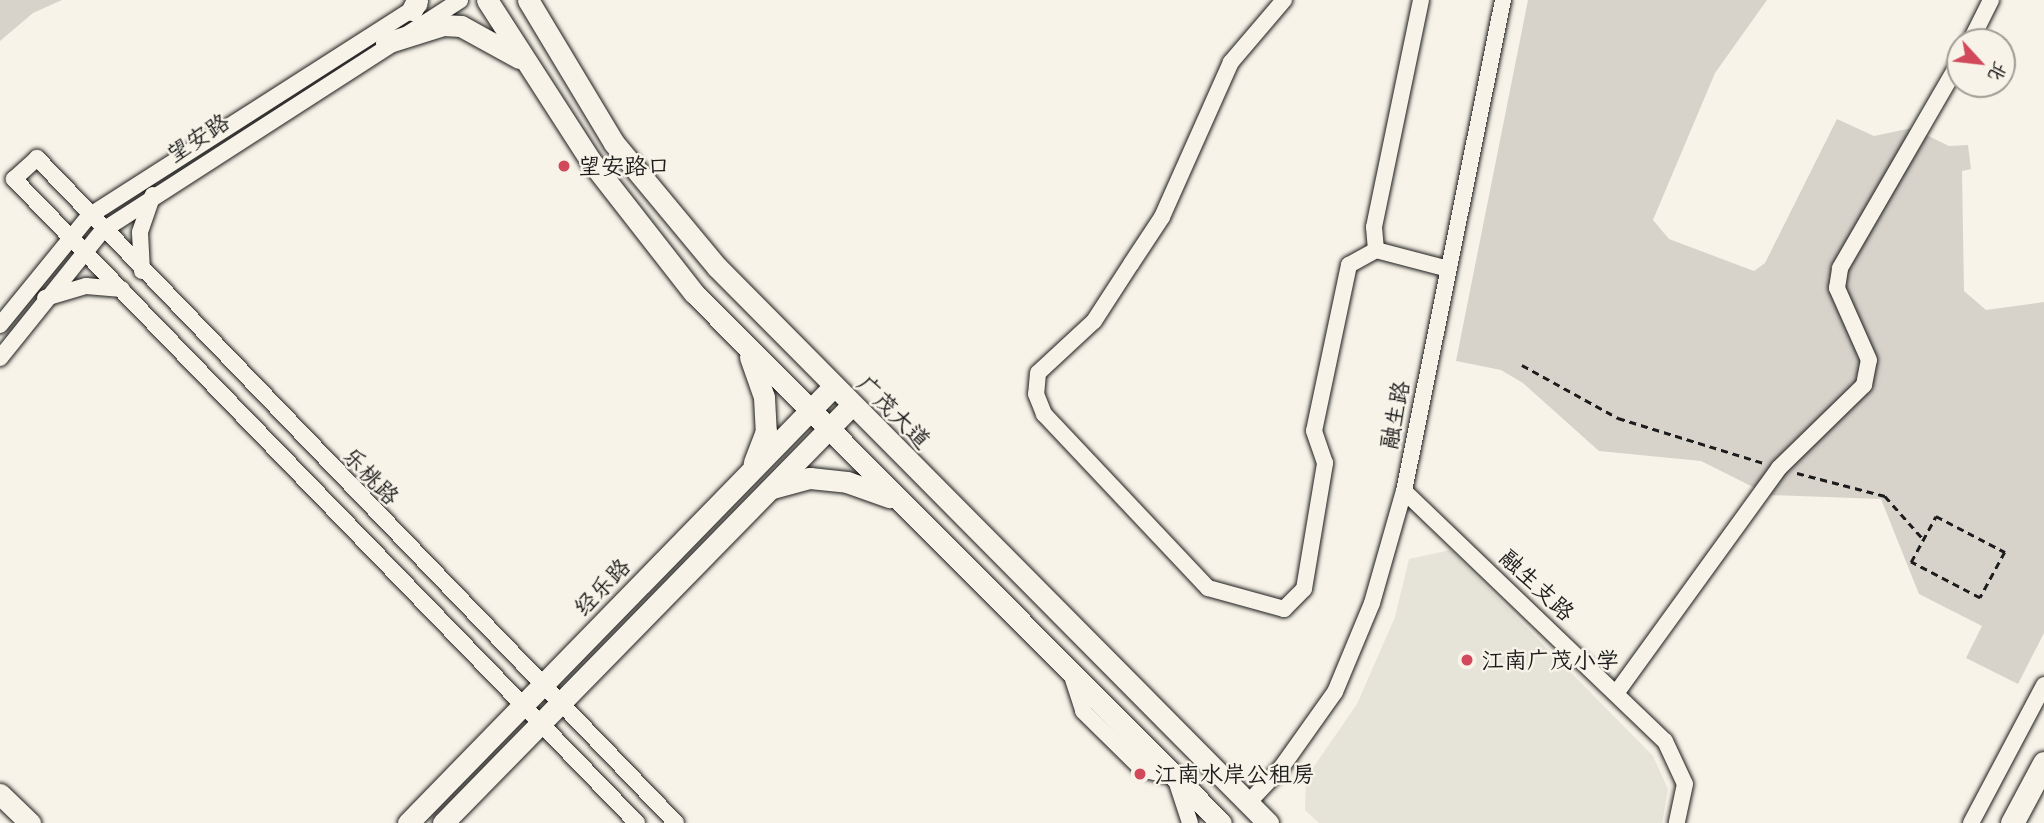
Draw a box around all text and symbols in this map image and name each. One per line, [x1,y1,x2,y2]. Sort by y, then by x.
north arrow [1946,28,2016,98]
text: 北 [1983,58,2013,86]
street label: 望安路 [162,108,234,168]
place label: 望安路口 [578,152,670,180]
marker: 望安路口 [556,158,572,174]
street label: 广茂大道 [852,370,936,454]
street label: 融生路 [1375,379,1415,451]
street label: 乐桃路 [337,442,405,510]
street label: 融生支路 [1494,544,1580,626]
street label: 经乐路 [568,553,636,621]
place label: 江南广茂小学 [1481,646,1619,674]
marker: 江南广茂小学 [1459,652,1475,668]
place label: 江南水岸公租房 [1154,760,1315,788]
marker: 江南水岸公租房 [1132,766,1148,782]

